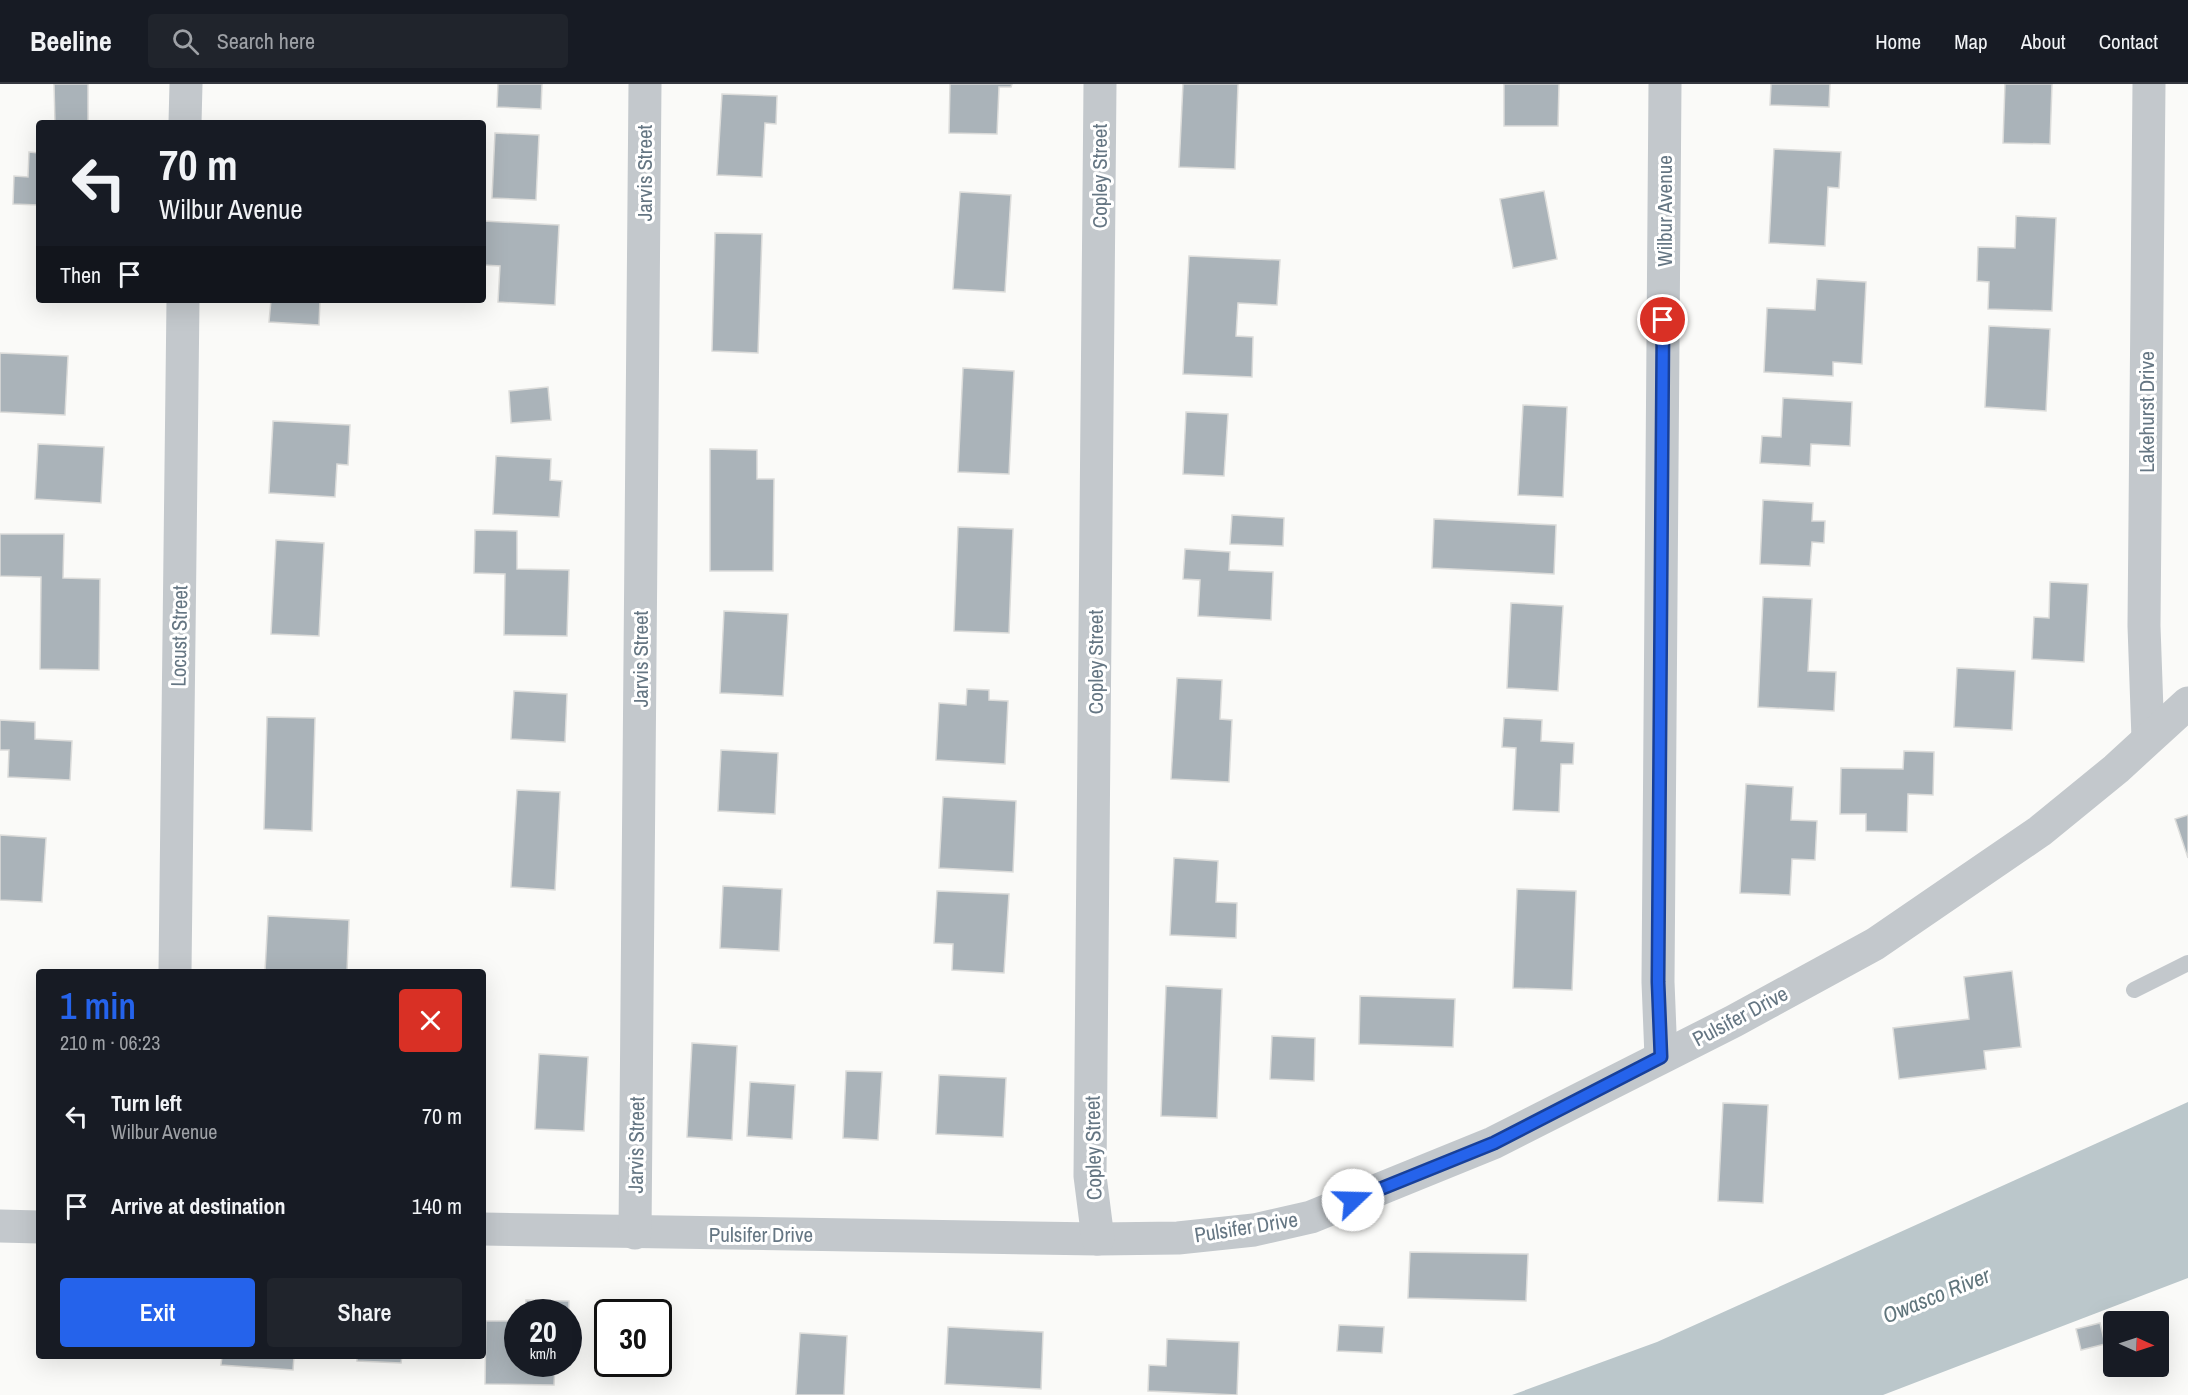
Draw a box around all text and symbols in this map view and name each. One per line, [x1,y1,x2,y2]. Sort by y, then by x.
search box [148,14,568,68]
text: Beeline [30,22,112,60]
icon: search [169,25,202,58]
text: Search here [217,26,315,56]
text: Home [1875,27,1921,56]
text: Map [1954,27,1988,56]
text: About [2021,27,2066,56]
text: Contact [2099,27,2158,56]
street label: Jarvis Street [630,124,659,221]
street label: Copley Street [1085,124,1114,228]
text: 70 m [159,137,238,193]
icon: left [60,144,138,222]
street label: Wilbur Avenue [1650,155,1679,267]
text: Wilbur Avenue [159,191,303,227]
icon: arrive [113,258,146,291]
text: Then [60,260,101,290]
pin [1637,294,1688,345]
icon: arrive [1646,303,1679,336]
street label: Lakehurst Drive [2132,351,2161,473]
street label: Locust Street [164,585,194,687]
street label: Jarvis Street [626,610,655,707]
street label: Copley Street [1081,610,1110,714]
street label: Pulsifer Drive [1687,979,1793,1053]
text: 1 min [60,982,136,1030]
button: close [399,989,462,1052]
text: 210 m · 06:23 [60,1029,160,1056]
text: Turn left [111,1088,182,1118]
street label: Copley Street [1078,1095,1108,1200]
street label: Jarvis Street [621,1096,651,1194]
icon: left [60,1100,93,1133]
text: 70 m [422,1101,462,1131]
text: Wilbur Avenue [111,1118,217,1145]
position arrow [1321,1168,1385,1232]
icon: arrive [60,1190,93,1223]
text: Arrive at destination [111,1191,285,1221]
text: 140 m [412,1191,462,1221]
street label: Pulsifer Drive [1192,1205,1300,1249]
street label: Pulsifer Drive [709,1220,813,1249]
water label: Owasco River [1878,1260,1995,1330]
button: Exit [60,1278,255,1347]
button: Share [267,1278,462,1347]
speed limit sign: 30 [594,1299,672,1377]
text: 20 [529,1311,557,1351]
north arrow [2103,1311,2169,1377]
map controls [2103,1311,2169,1377]
text: km/h [530,1343,556,1364]

